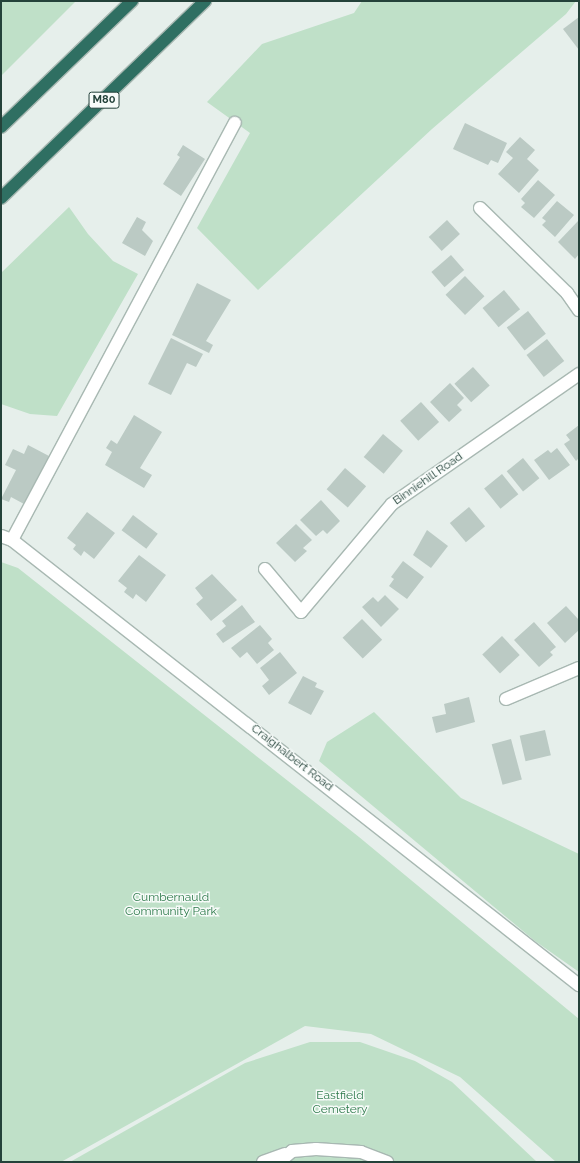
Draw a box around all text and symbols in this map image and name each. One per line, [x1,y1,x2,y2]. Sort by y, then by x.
road number: M80 [88,91,120,109]
street label: Binniehill Road [390,450,466,508]
street label: Craighalbert Road [248,721,336,795]
park label: Cumbernauld Community Park [125,891,217,919]
park label: Eastfield Cemetery [313,1089,367,1117]

